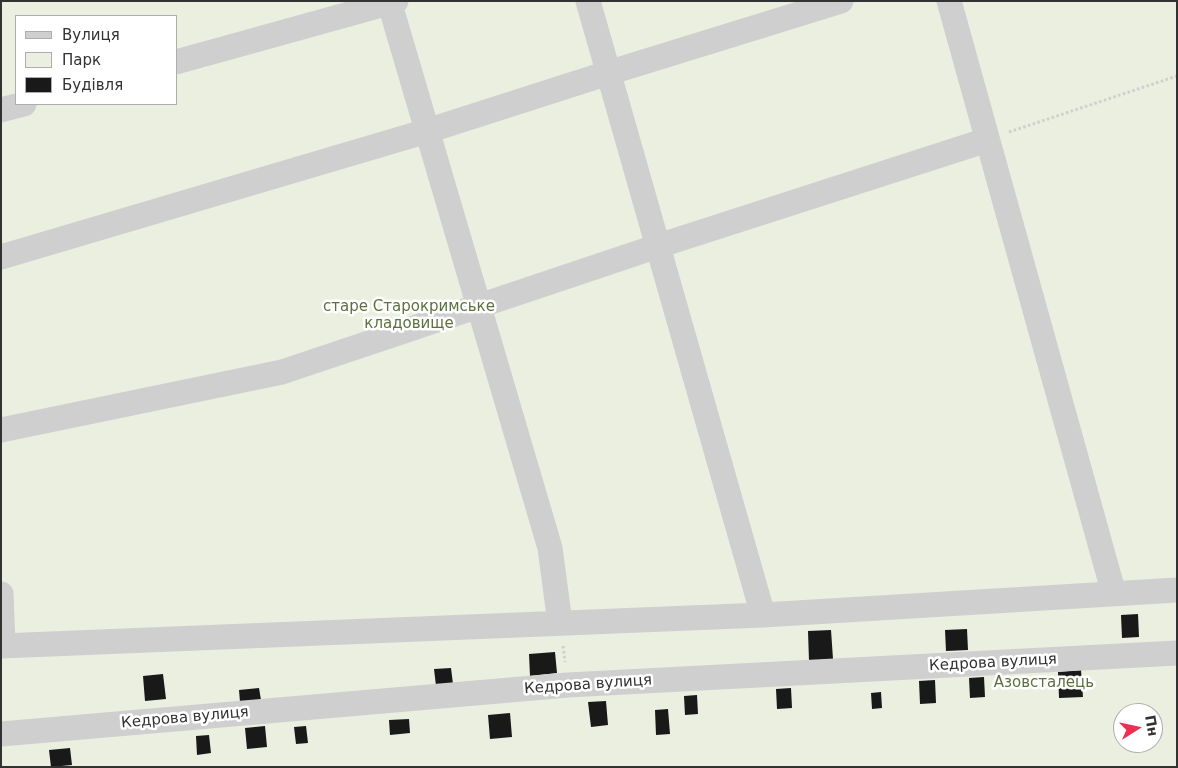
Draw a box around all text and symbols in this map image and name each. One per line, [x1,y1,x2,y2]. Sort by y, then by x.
legend [15,15,178,105]
text: Вулиця [62,26,120,44]
text: Парк [62,51,101,69]
text: Будівля [62,76,123,94]
park label: старе Старокримське кладовище [323,298,495,333]
street label: Кедрова вулиця [929,651,1057,675]
street label: Кедрова вулиця [524,672,652,698]
park label: Азовсталець [994,674,1094,692]
street label: Кедрова вулиця [120,703,250,733]
north arrow [1113,703,1163,753]
text: Пн [1142,714,1162,737]

